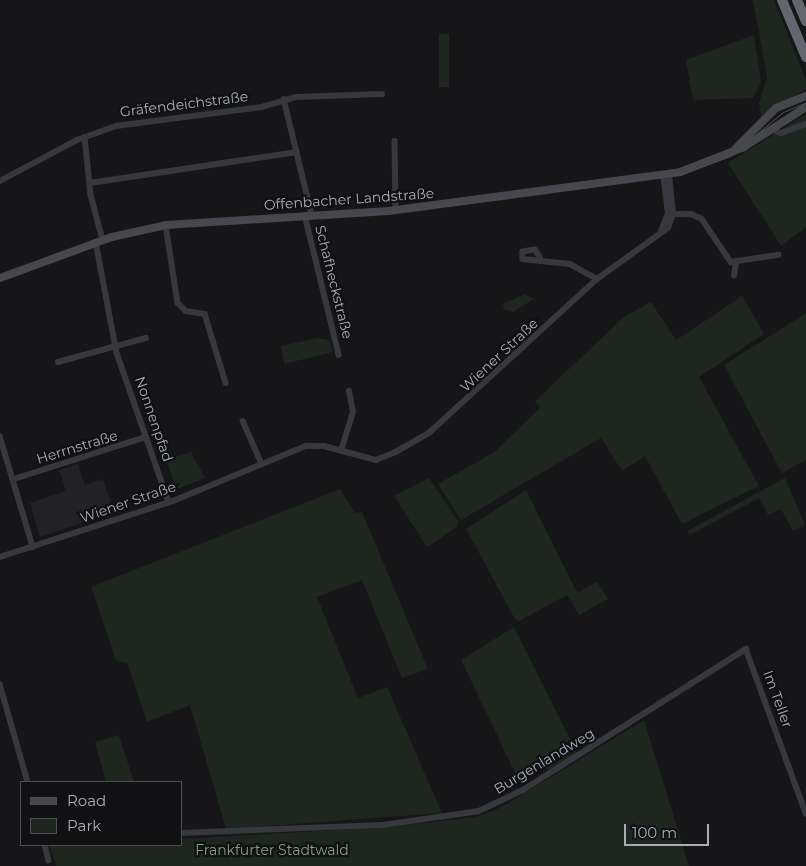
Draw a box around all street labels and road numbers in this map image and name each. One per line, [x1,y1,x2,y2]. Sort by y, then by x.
street label: Gräfendeichstraße [119,88,249,120]
street label: Offenbacher Landstraße [263,185,435,213]
street label: Schafheckstraße [312,224,356,340]
street label: Wiener Straße [457,315,541,395]
street label: Nonnenpfad [132,374,176,464]
street label: Herrnstraße [34,427,120,467]
street label: Wiener Straße [78,478,178,526]
street label: Im Teller [760,668,796,730]
street label: Burgenlandweg [491,724,597,798]

